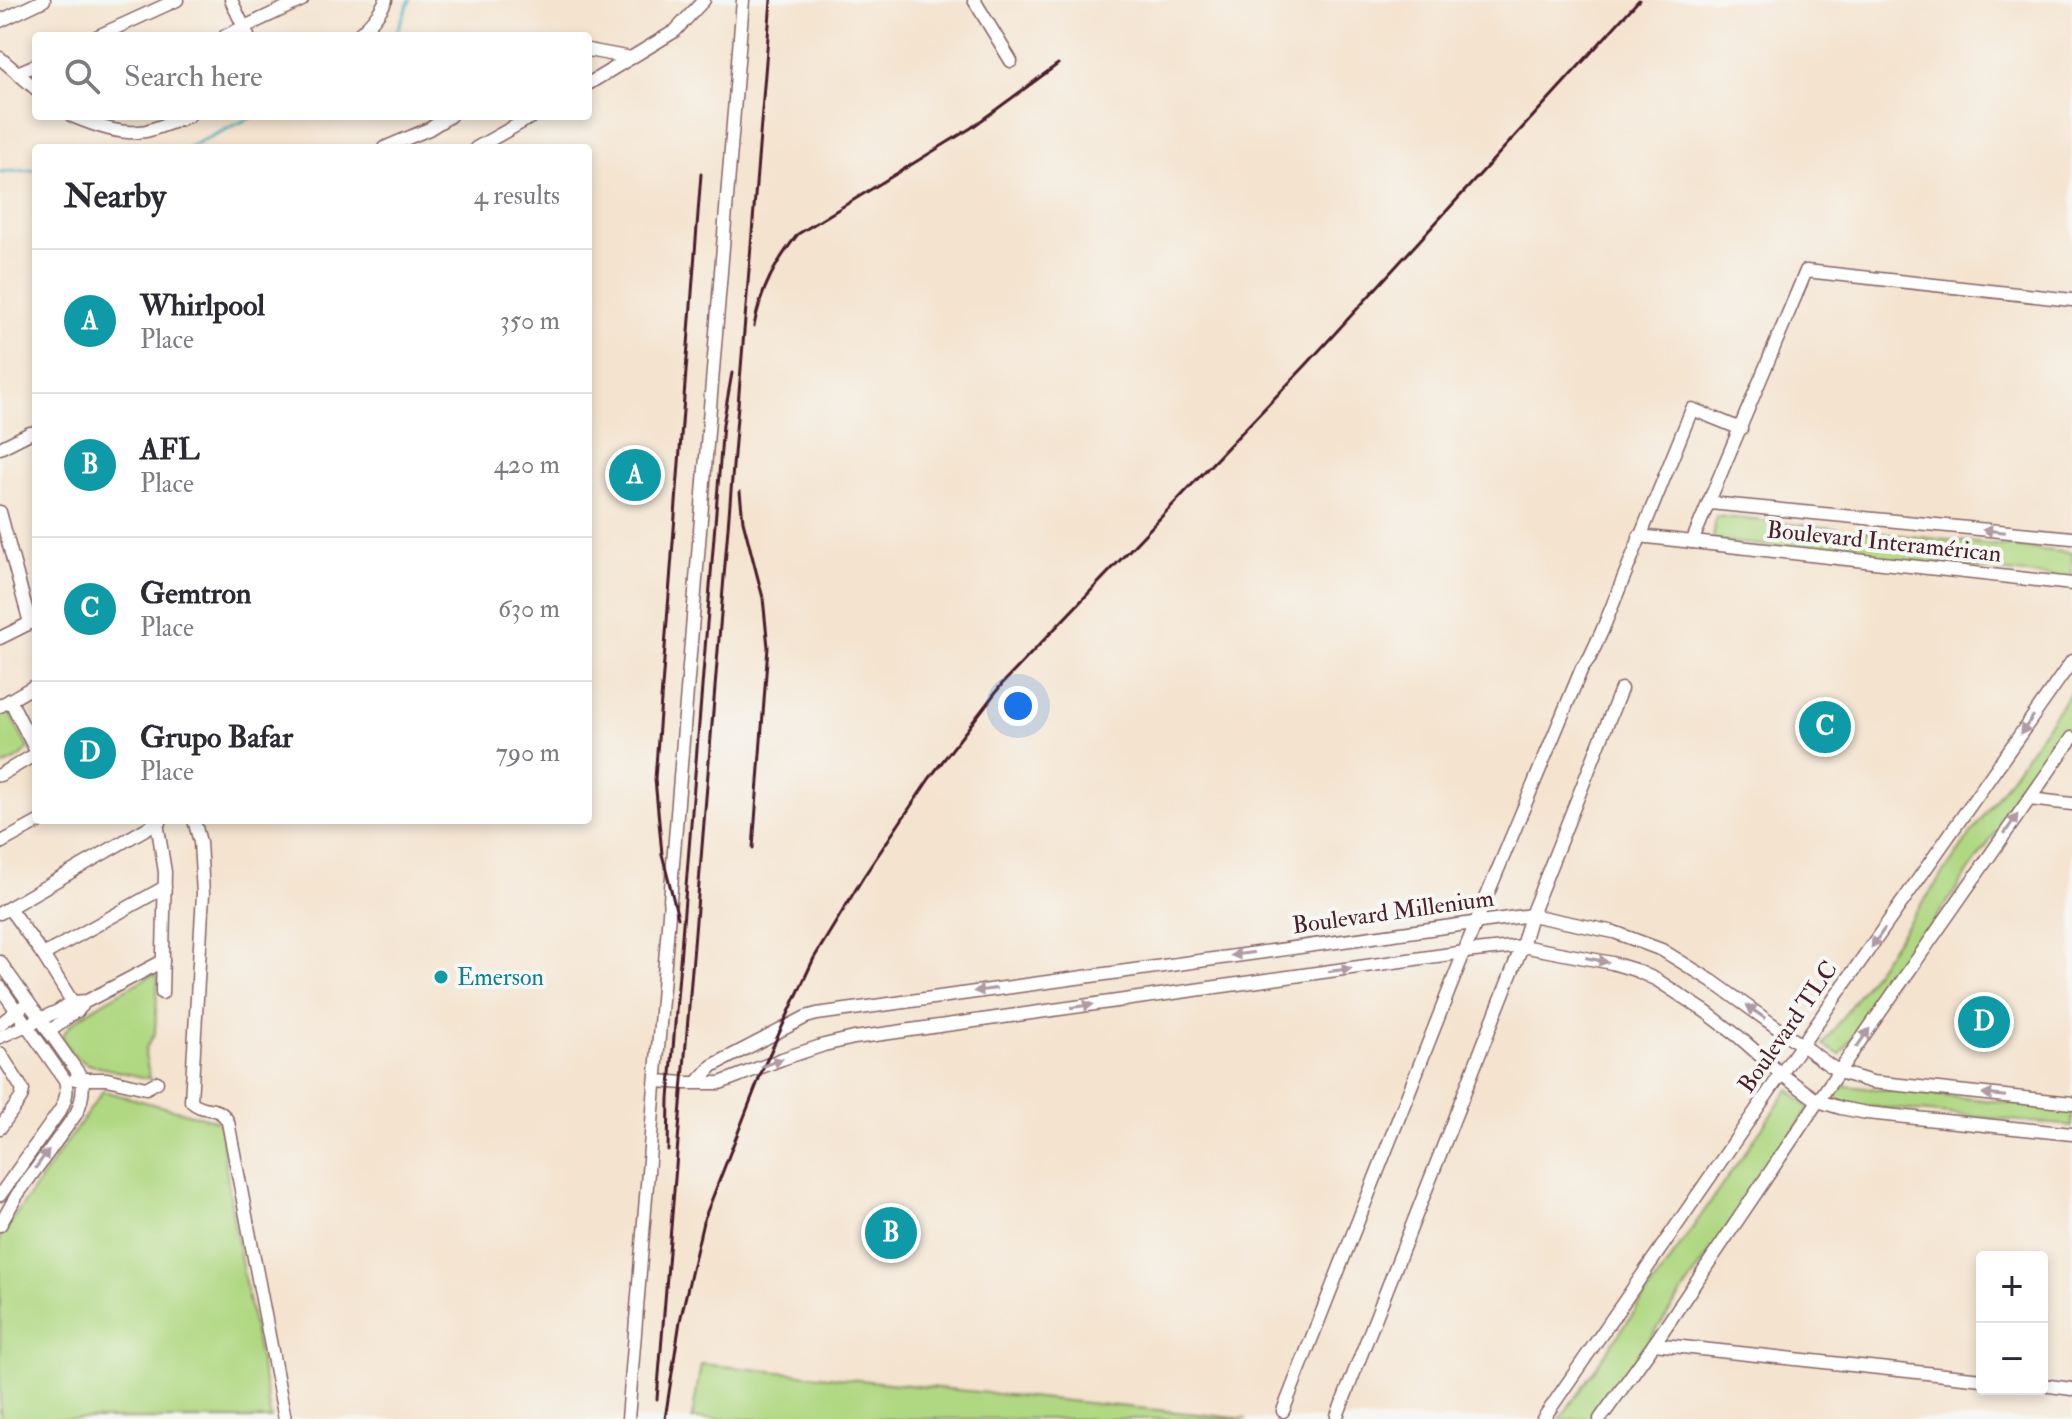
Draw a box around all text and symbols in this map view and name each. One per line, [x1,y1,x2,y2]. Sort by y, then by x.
search box [32,32,592,120]
icon: search [60,54,104,98]
text: Search here [124,58,263,95]
text: Nearby [64,175,166,218]
text: 4 results [474,180,560,212]
text: Whirlpool [140,287,265,324]
text: A [82,305,98,337]
text: 350 m [500,305,560,337]
text: Place [140,324,194,356]
text: AFL [140,431,200,468]
pin: A [609,445,661,505]
text: B [81,449,99,481]
text: 420 m [494,449,560,481]
text: Place [140,468,194,500]
street label: Boulevard Interamérican [1765,514,2003,570]
one-way arrow [1981,524,2006,537]
text: Gemtron [140,575,252,612]
text: C [80,593,100,625]
text: 630 m [498,593,560,625]
text: Place [140,612,194,644]
your location [998,686,1038,726]
pin: C [1799,697,1851,757]
one-way arrow [2020,714,2035,735]
text: Grupo Bafar [140,719,293,756]
text: D [79,737,101,769]
text: 790 m [496,737,560,769]
text: Place [140,756,194,788]
one-way arrow [2003,814,2018,835]
street label: Boulevard Millenium [1290,882,1496,941]
one-way arrow [1871,927,1886,948]
one-way arrow [1229,948,1254,961]
one-way arrow [1584,954,1609,967]
street label: Boulevard TLC [1731,955,1845,1099]
place label: Emerson [457,962,544,993]
one-way arrow [1327,963,1352,976]
marker: Emerson [432,968,450,986]
one-way arrow [972,984,997,997]
pin: D [1958,992,2010,1052]
one-way arrow [1070,999,1095,1012]
one-way arrow [1745,1004,1767,1020]
one-way arrow [1855,1027,1870,1048]
one-way arrow [760,1056,784,1069]
one-way arrow [1982,1088,2007,1101]
one-way arrow [34,1149,50,1170]
pin: B [865,1203,917,1263]
map controls [1976,1251,2048,1395]
button: + [1976,1251,2048,1323]
button: − [1976,1323,2048,1395]

